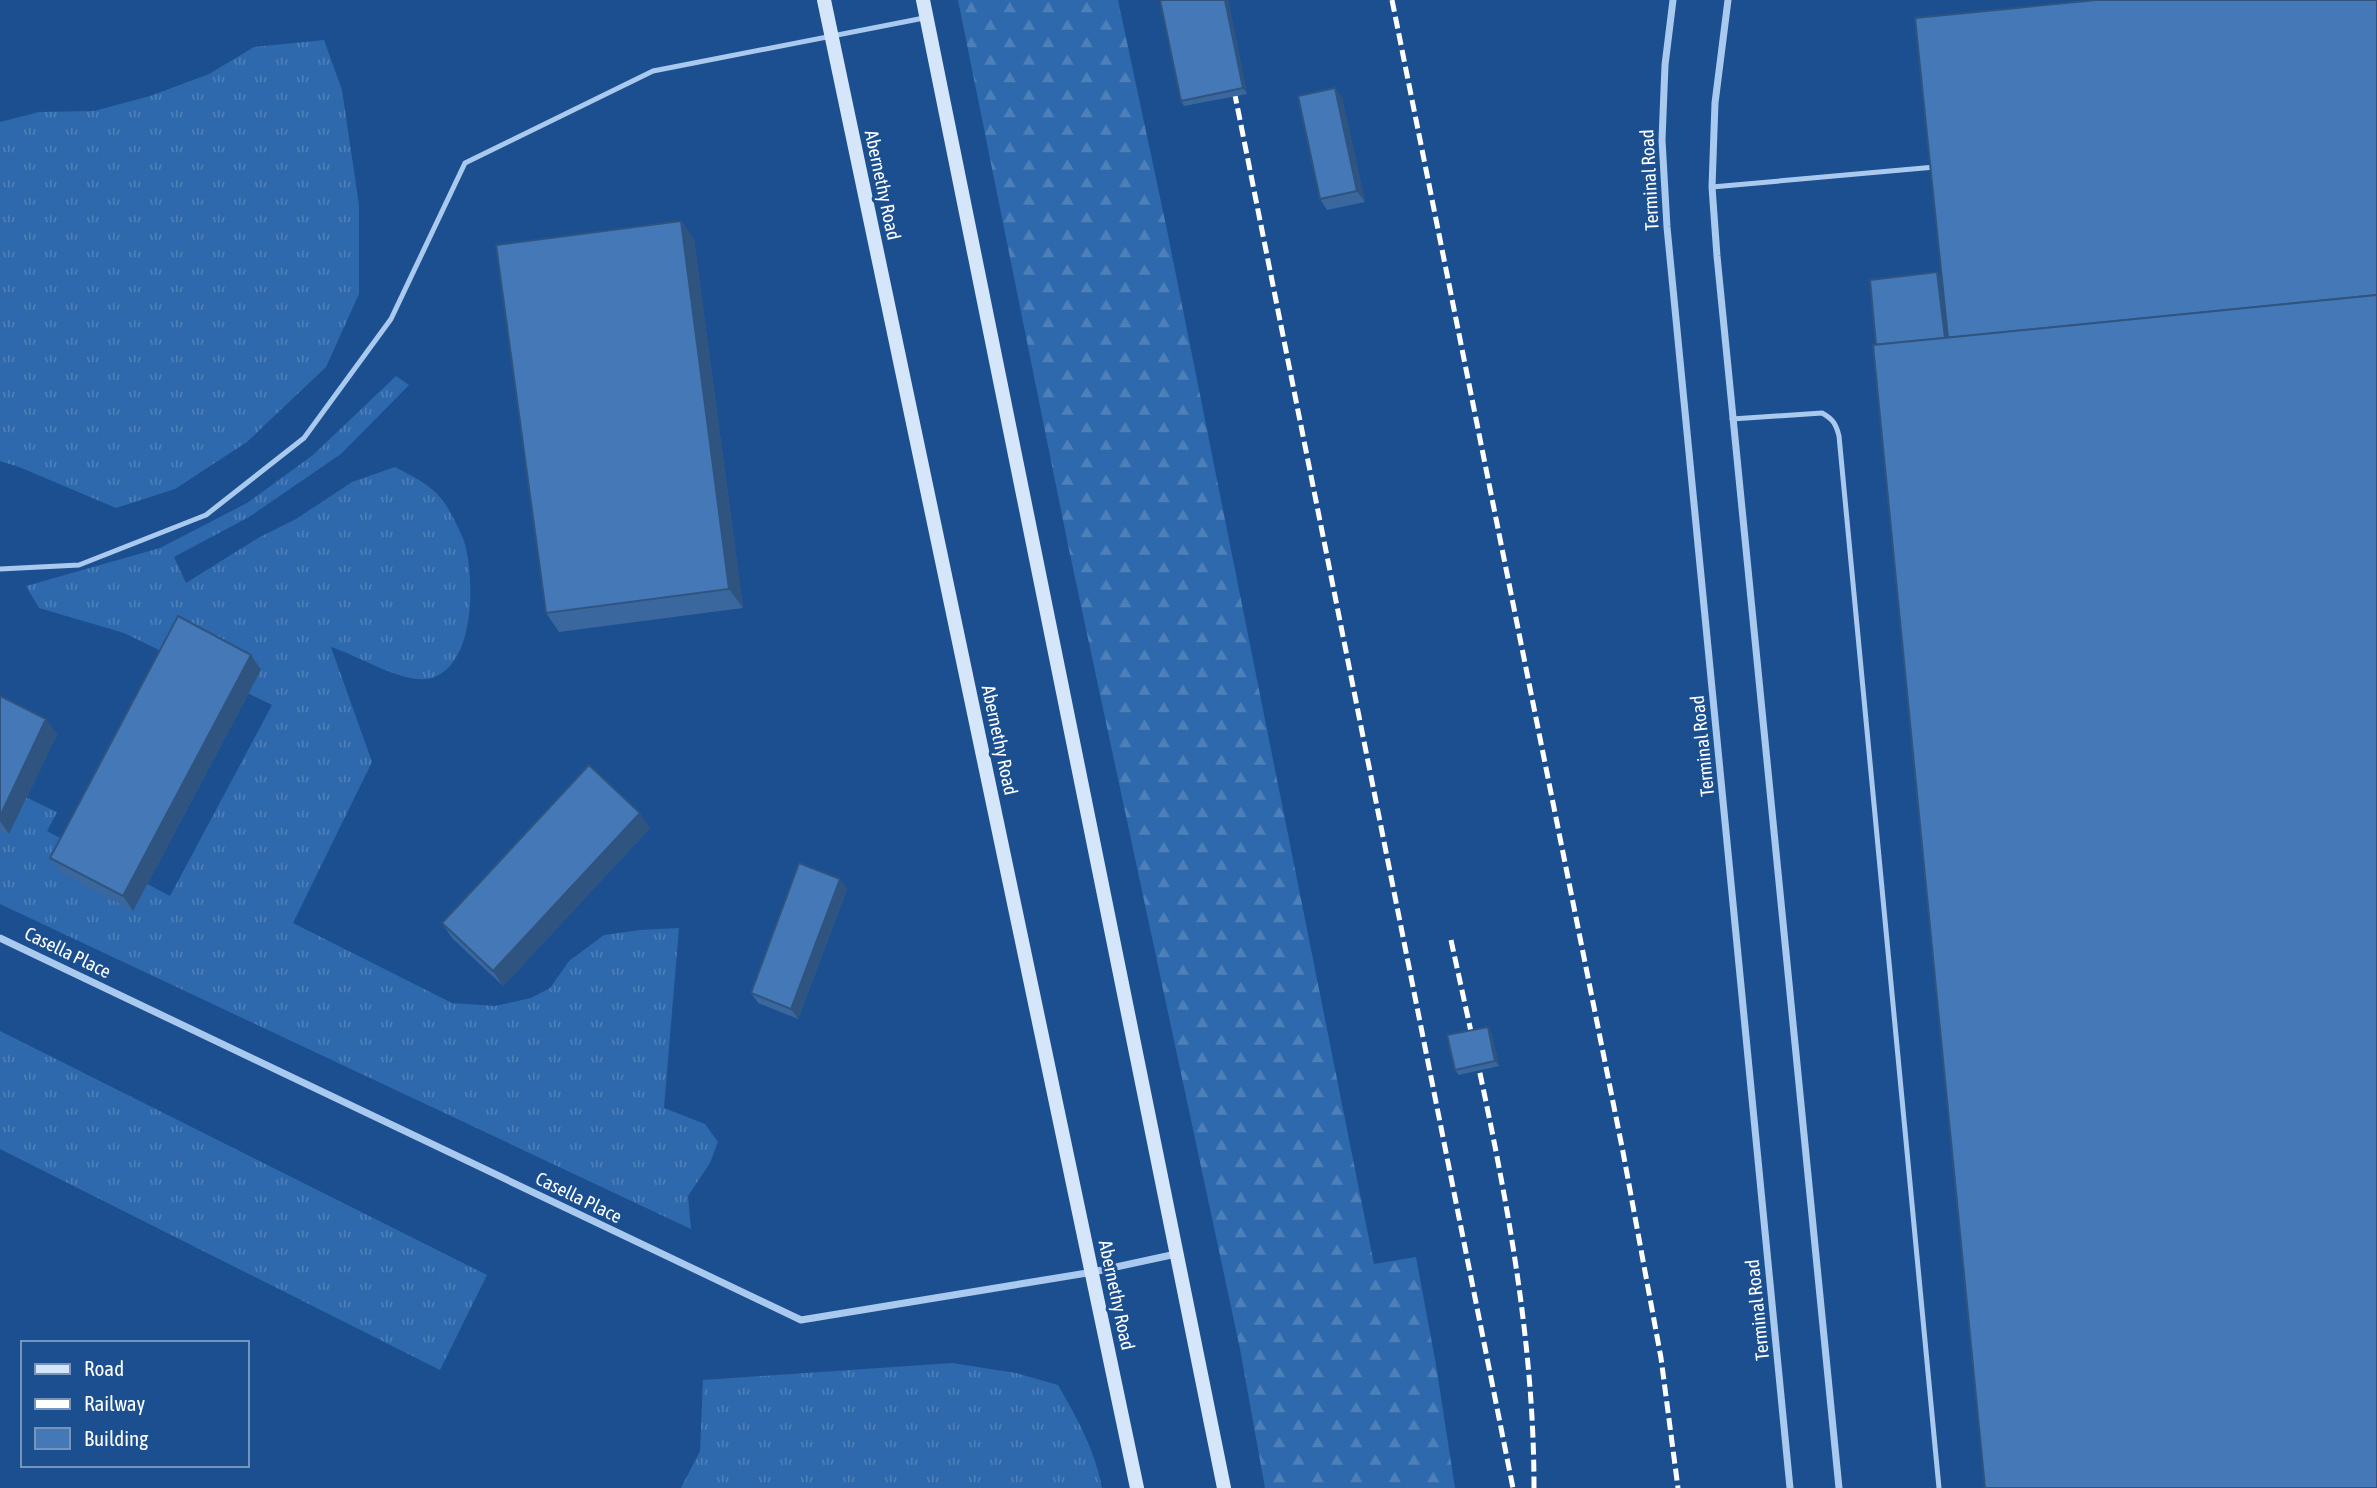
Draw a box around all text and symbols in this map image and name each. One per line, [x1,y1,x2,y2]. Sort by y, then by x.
street label: Abernethy Road [861,128,905,242]
street label: Terminal Road [1635,129,1663,231]
street label: Abernethy Road [978,683,1022,797]
street label: Terminal Road [1686,694,1718,798]
street label: Casella Place [21,922,115,982]
street label: Casella Place [532,1167,626,1227]
street label: Abernethy Road [1095,1238,1139,1352]
street label: Terminal Road [1741,1258,1773,1362]
legend [21,1341,248,1467]
text: Road [84,1356,124,1380]
text: Railway [84,1391,146,1415]
text: Building [84,1426,148,1450]

